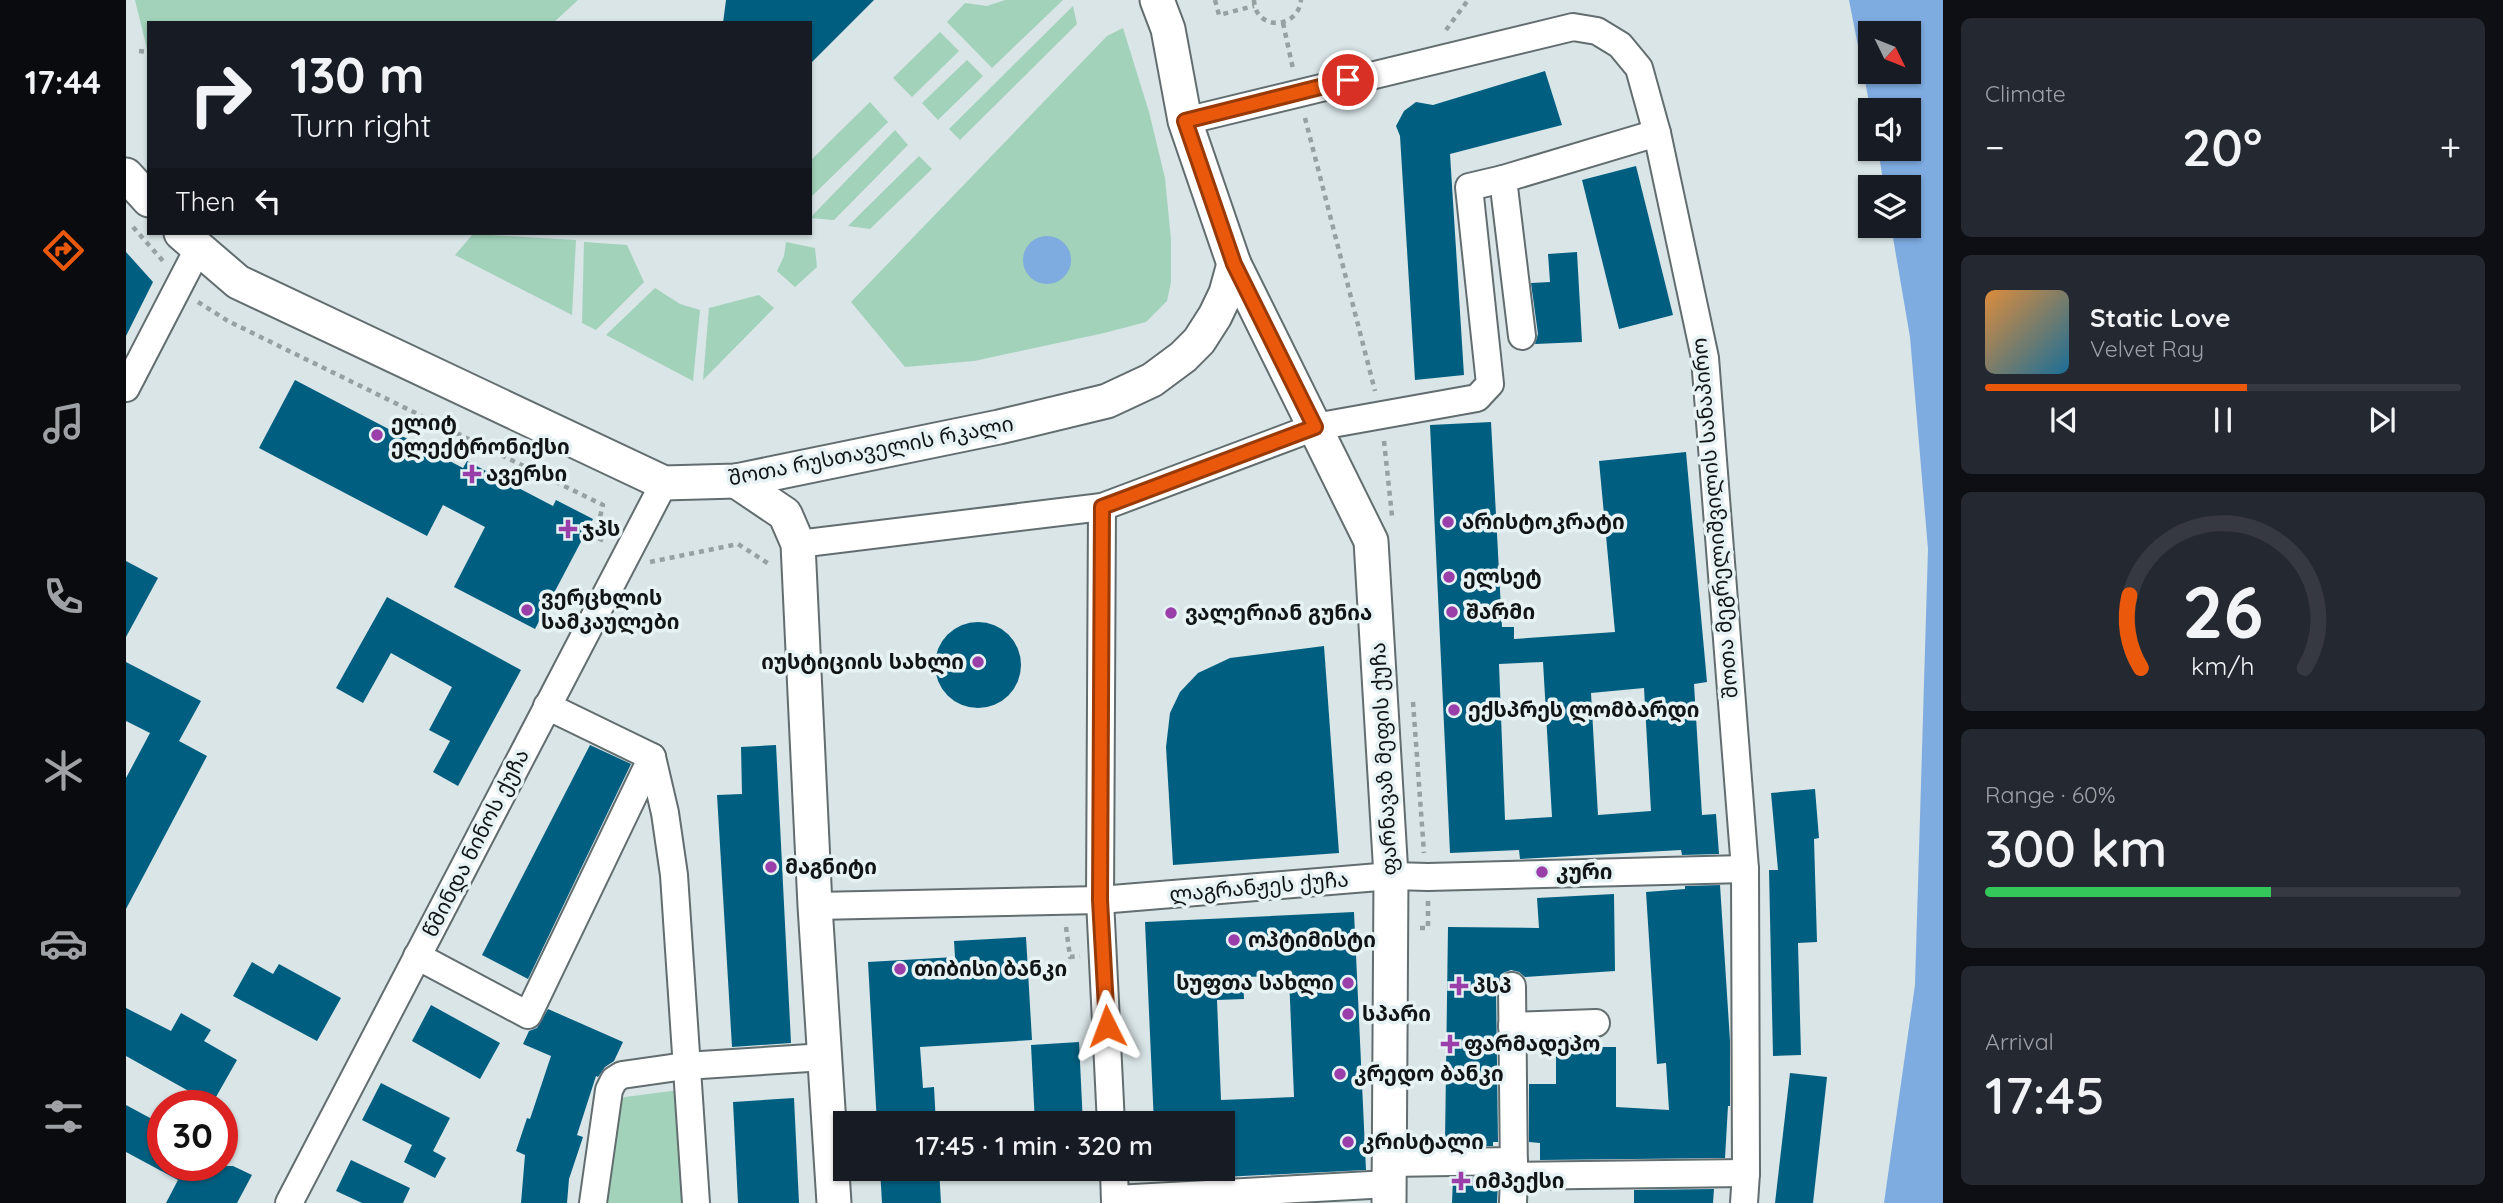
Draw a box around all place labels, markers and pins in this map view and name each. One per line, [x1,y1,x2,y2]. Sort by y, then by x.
pin [1318,50,1378,110]
place label: ელიტ ელექტრონიქსი [391,409,570,460]
marker: ელიტ ელექტრონიქსი [369,427,385,443]
place label: ავერსი [486,460,567,486]
marker: ავერსი [464,466,480,482]
place label: არისტოკრატი [1462,508,1625,534]
marker: არისტოკრატი [1440,514,1456,530]
place label: ჯპს [582,515,620,541]
marker: ჯპს [560,521,576,537]
place label: ელსეტ [1463,563,1542,590]
marker: ელსეტ [1441,569,1457,585]
place label: ვერცხლის სამკაულები [541,584,680,635]
place label: შარმი [1466,598,1535,624]
place label: ვალერიან გუნია [1185,599,1372,626]
marker: ვერცხლის სამკაულები [519,602,535,618]
marker: შარმი [1444,604,1460,620]
marker: ვალერიან გუნია [1163,605,1179,621]
place label: იუსტიციის სახლი [761,648,964,675]
marker: იუსტიციის სახლი [970,654,986,670]
place label: ექსპრეს ლომბარდი [1468,696,1699,723]
marker: ექსპრეს ლომბარდი [1446,702,1462,718]
place label: მაგნიტი [785,853,877,879]
place label: კური [1556,858,1613,884]
marker: მაგნიტი [763,859,779,875]
marker: კური [1534,864,1550,880]
place label: ოპტიმისტი [1248,926,1376,952]
marker: ოპტიმისტი [1226,932,1242,948]
place label: თიბისი ბანკი [914,955,1067,981]
marker: თიბისი ბანკი [892,961,908,977]
place label: სუფთა სახლი [1176,969,1334,996]
place label: პსპ [1473,972,1512,998]
marker: სუფთა სახლი [1340,975,1356,991]
marker: პსპ [1451,978,1467,994]
place label: სპარი [1362,1000,1431,1026]
marker: სპარი [1340,1006,1356,1022]
place label: ფარმადეპო [1464,1030,1600,1057]
marker: ფარმადეპო [1442,1036,1458,1052]
place label: კრედო ბანკი [1354,1060,1504,1087]
marker: კრედო ბანკი [1332,1066,1348,1082]
place label: კრისტალი [1362,1128,1484,1155]
marker: კრისტალი [1340,1134,1356,1150]
place label: იმპექსი [1475,1167,1564,1193]
marker: იმპექსი [1453,1173,1469,1189]

